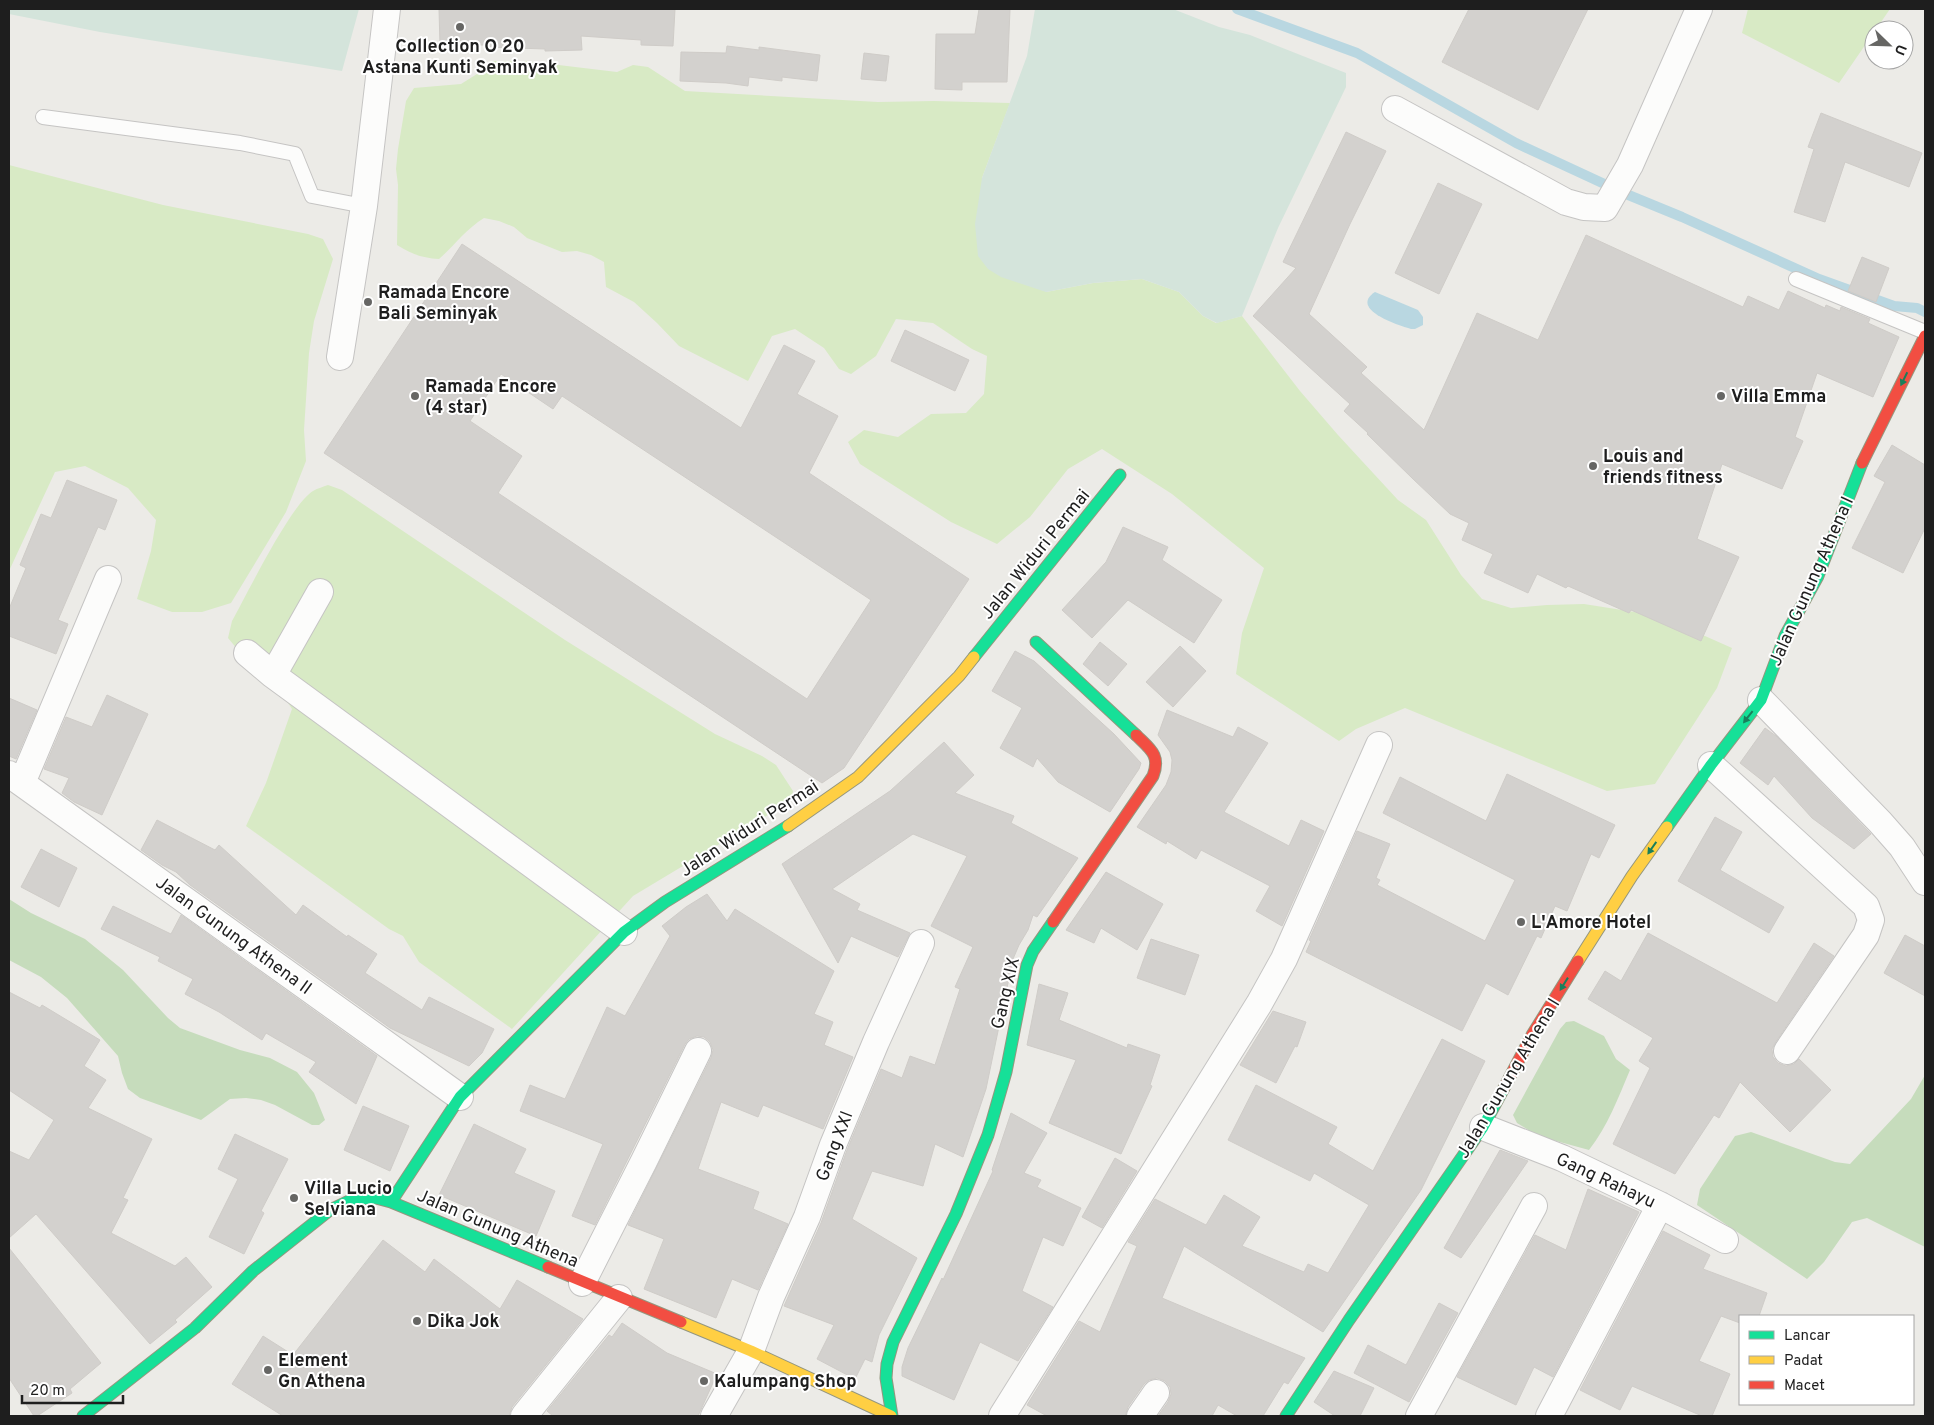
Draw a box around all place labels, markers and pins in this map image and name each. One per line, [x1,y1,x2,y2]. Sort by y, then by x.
marker: Collection O 20 Astana Kunti Seminyak [454,21,466,33]
place label: Collection O 20 Astana Kunti Seminyak [362,36,558,80]
place label: Ramada Encore Bali Seminyak [378,282,510,326]
marker: Ramada Encore Bali Seminyak [362,296,374,308]
place label: Ramada Encore (4 star) [425,376,557,420]
place label: Villa Emma [1731,386,1826,409]
marker: Ramada Encore (4 star) [409,390,421,402]
marker: Villa Emma [1715,390,1727,402]
place label: Louis and friends fitness [1603,446,1723,490]
marker: Louis and friends fitness [1587,460,1599,472]
place label: L'Amore Hotel [1531,912,1651,935]
marker: L'Amore Hotel [1515,916,1527,928]
place label: Villa Lucio Selviana [304,1178,392,1222]
marker: Villa Lucio Selviana [288,1192,300,1204]
place label: Dika Jok [427,1311,500,1334]
marker: Dika Jok [411,1315,423,1327]
place label: Element Gn Athena [278,1350,366,1394]
marker: Element Gn Athena [262,1364,274,1376]
place label: Kalumpang Shop [714,1371,857,1394]
marker: Kalumpang Shop [698,1375,710,1387]

